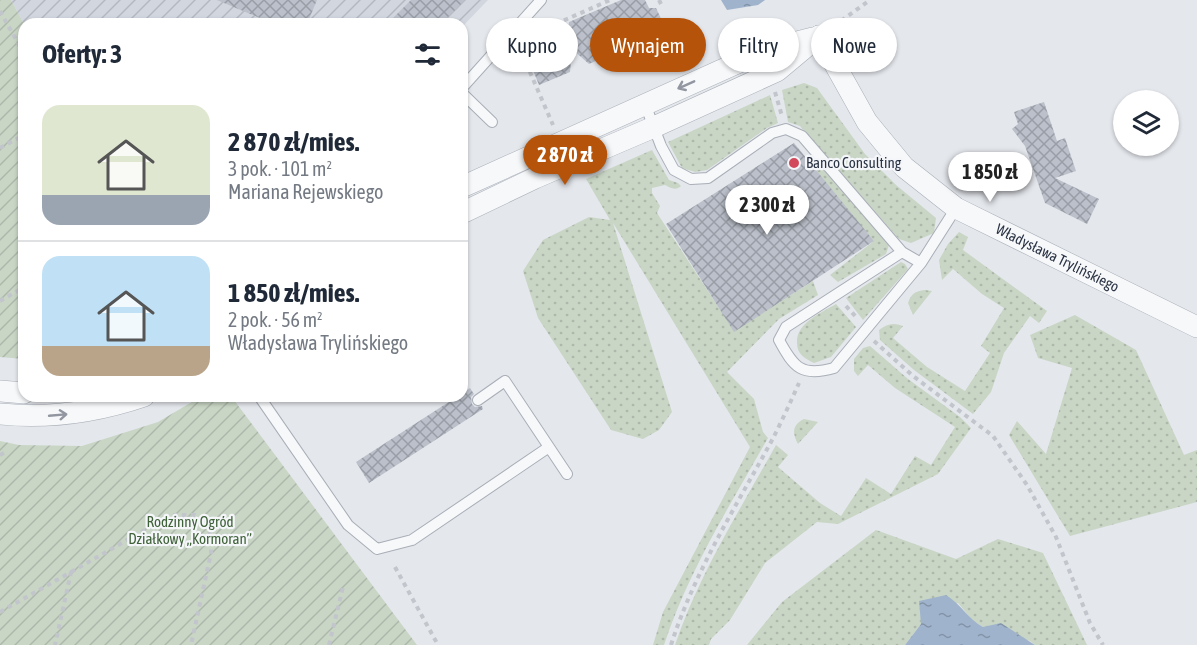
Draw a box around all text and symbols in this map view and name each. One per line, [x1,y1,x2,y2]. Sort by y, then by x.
chip: Kupno [486,18,578,72]
chip: Wynajem [590,18,706,72]
chip: Filtry [718,18,799,72]
chip: Nowe [811,18,897,72]
icon: filters [411,38,444,71]
text: Oferty: 3 [42,39,122,69]
one-way arrow [678,80,696,92]
map controls [1113,90,1179,156]
button: layers [1113,90,1179,156]
text: 2 870 zł/mies. [228,127,359,157]
icon: home [90,129,162,201]
pin: 2 870 zł [503,135,627,186]
text: 2 870 zł [537,143,593,166]
pin: 1 850 zł [928,152,1052,203]
place label: Banco Consulting [806,154,902,171]
marker: Banco Consulting [787,156,801,170]
text: 3 pok. · 101 m² [228,157,332,180]
text: 1 850 zł [962,160,1018,183]
text: Mariana Rejewskiego [228,180,383,203]
pin: 2 300 zł [705,185,829,236]
text: 2 300 zł [739,193,795,216]
street label: Władysława Trylińskiego [993,220,1122,295]
text: 1 850 zł/mies. [228,278,359,308]
icon: home [90,280,162,352]
text: 2 pok. · 56 m² [228,308,323,331]
text: Władysława Trylińskiego [228,331,408,354]
one-way arrow [48,409,68,420]
park label: Rodzinny Ogród Działkowy „Kormoran” [128,513,252,547]

